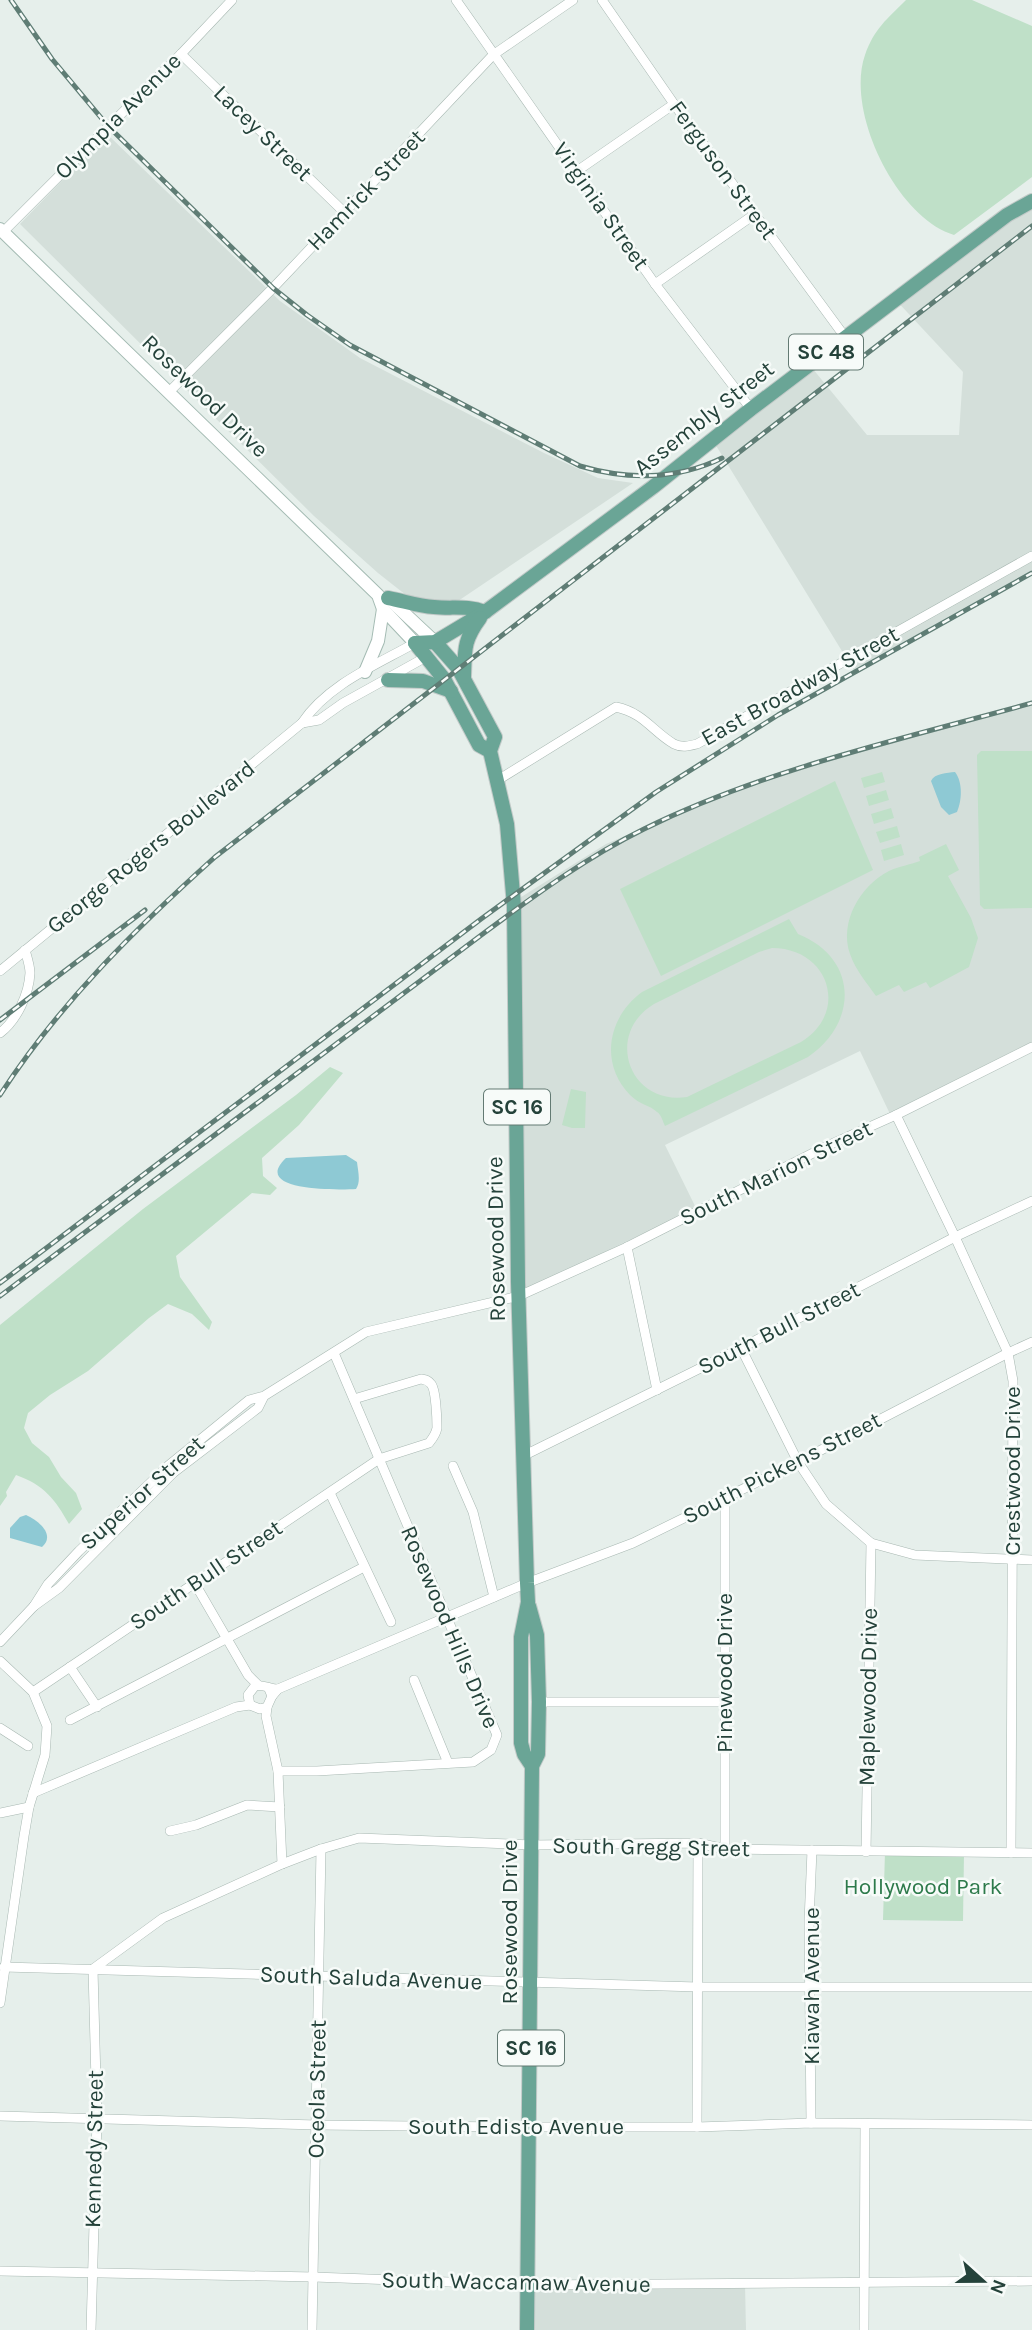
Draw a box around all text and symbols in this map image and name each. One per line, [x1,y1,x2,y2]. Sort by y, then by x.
street label: Olympia Avenue [49,47,187,185]
street label: Lacey Street [208,79,318,187]
street label: Ferguson Street [664,95,783,245]
street label: Hamrick Street [301,123,431,256]
street label: Virginia Street [547,137,655,275]
street label: Rosewood Drive [136,329,274,463]
road number: SC 48 [789,334,863,370]
street label: Assembly Street [629,355,780,481]
street label: East Broadway Street [696,620,904,752]
street label: George Rogers Boulevard [42,755,260,939]
road number: SC 16 [484,1090,550,1124]
street label: South Marion Street [675,1115,877,1231]
street label: Rosewood Drive [481,1156,511,1322]
street label: South Bull Street [694,1275,865,1380]
street label: Crestwood Drive [999,1386,1026,1556]
street label: South Pickens Street [678,1406,886,1530]
street label: Superior Street [74,1430,210,1556]
street label: South Bull Street [125,1514,288,1636]
street label: Rosewood Hills Drive [395,1521,505,1733]
street label: Pinewood Drive [711,1593,738,1753]
street label: Maplewood Drive [853,1608,883,1786]
street label: South Gregg Street [552,1832,751,1862]
street label: Rosewood Drive [496,1839,523,2005]
park label: Hollywood Park [843,1873,1003,1900]
street label: Kiawah Avenue [798,1907,825,2065]
street label: South Saluda Avenue [259,1961,483,1995]
street label: Oceola Street [302,2019,332,2159]
road number: SC 16 [498,2030,564,2066]
street label: Kennedy Street [79,2069,109,2228]
street label: South Edisto Avenue [408,2113,624,2140]
north arrow [948,2246,1018,2316]
street label: South Waccamaw Avenue [381,2266,651,2298]
text: N [985,2276,1011,2297]

